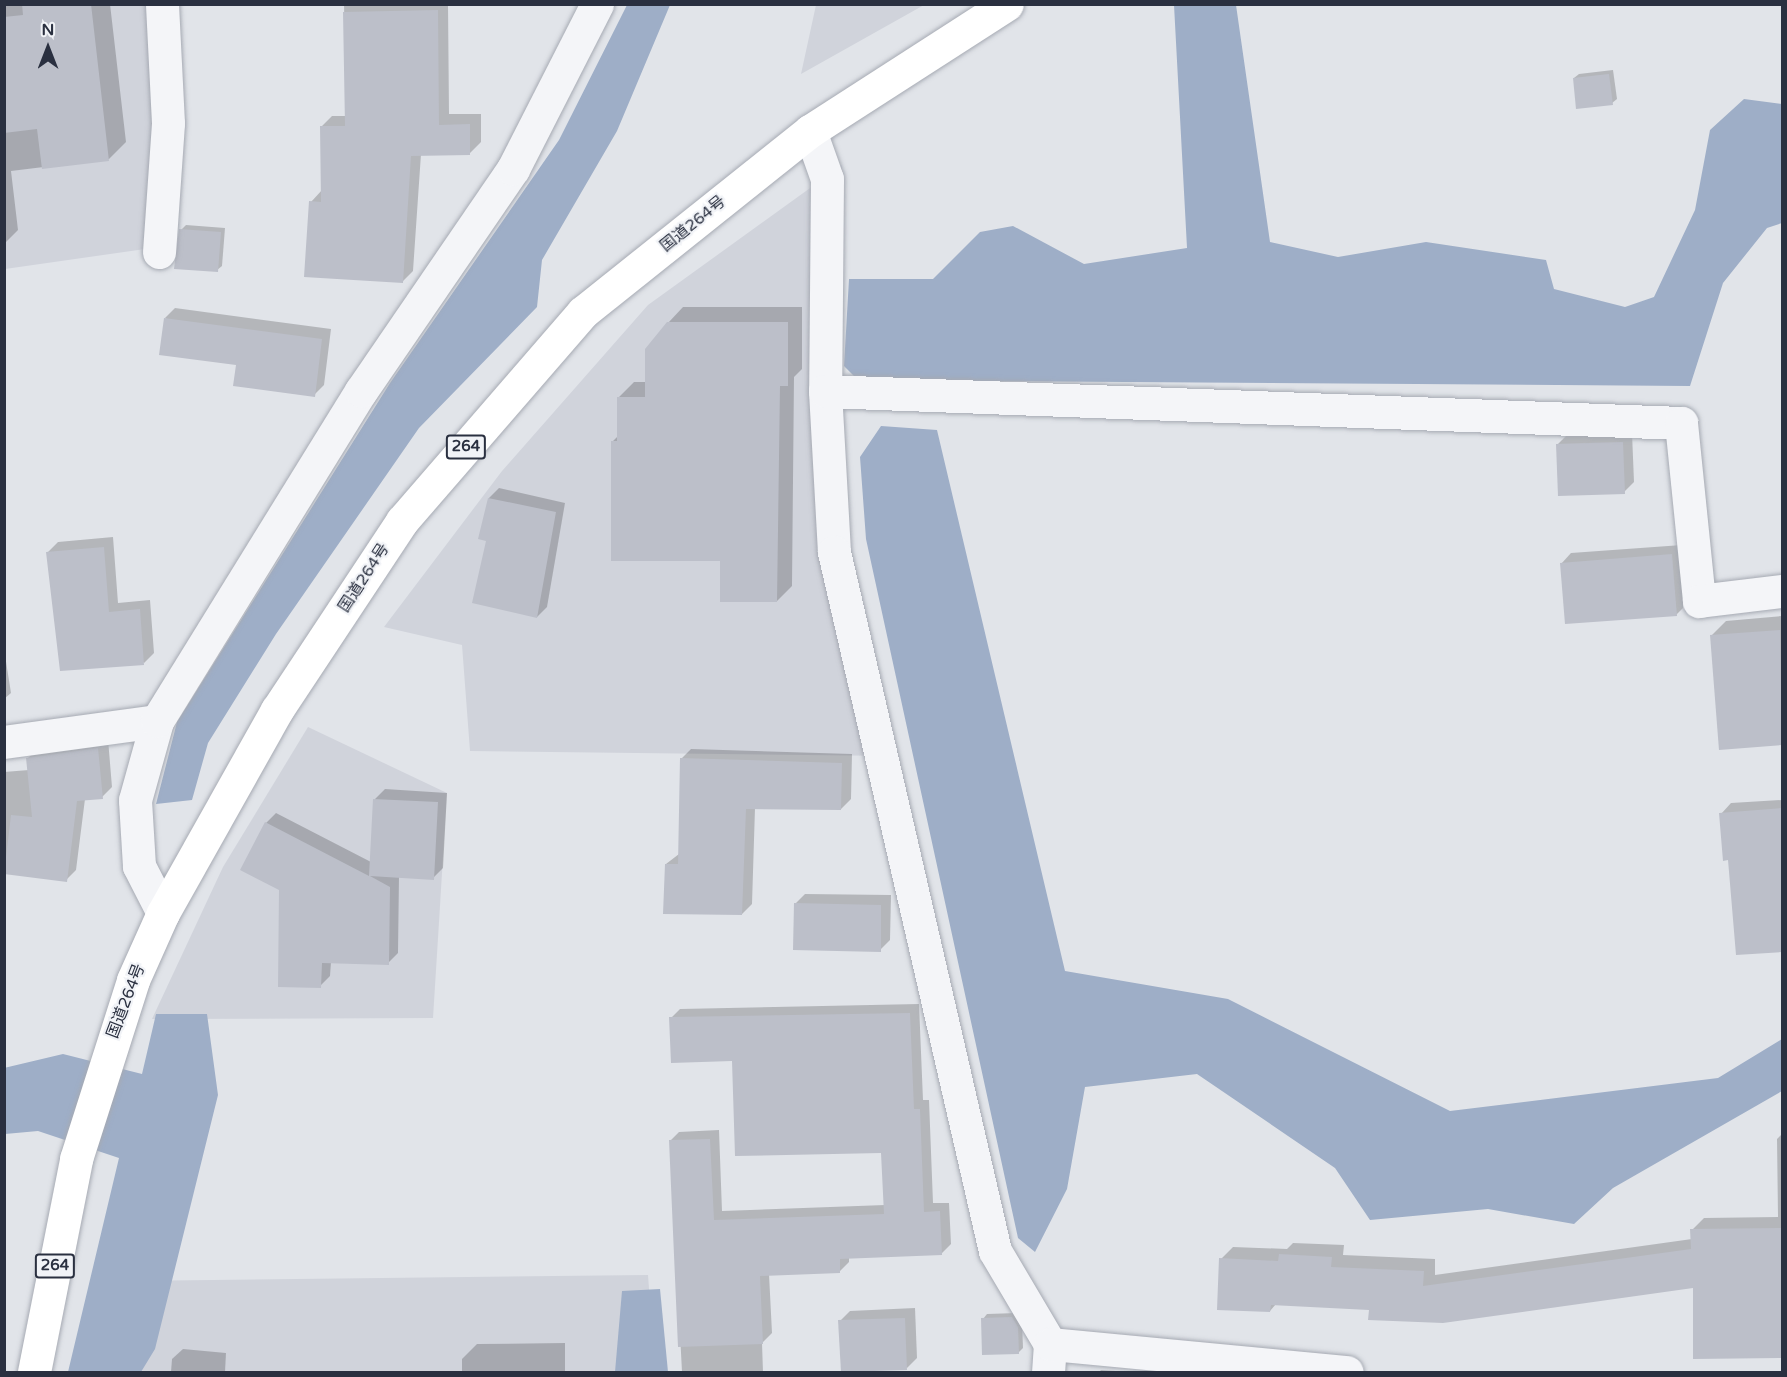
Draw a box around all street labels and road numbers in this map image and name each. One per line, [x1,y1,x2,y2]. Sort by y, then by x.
street label: 国道264号 [657,192,729,256]
road number: 264 [445,435,487,459]
street label: 国道264号 [335,540,393,616]
street label: 国道264号 [103,961,149,1041]
road number: 264 [34,1254,76,1278]

